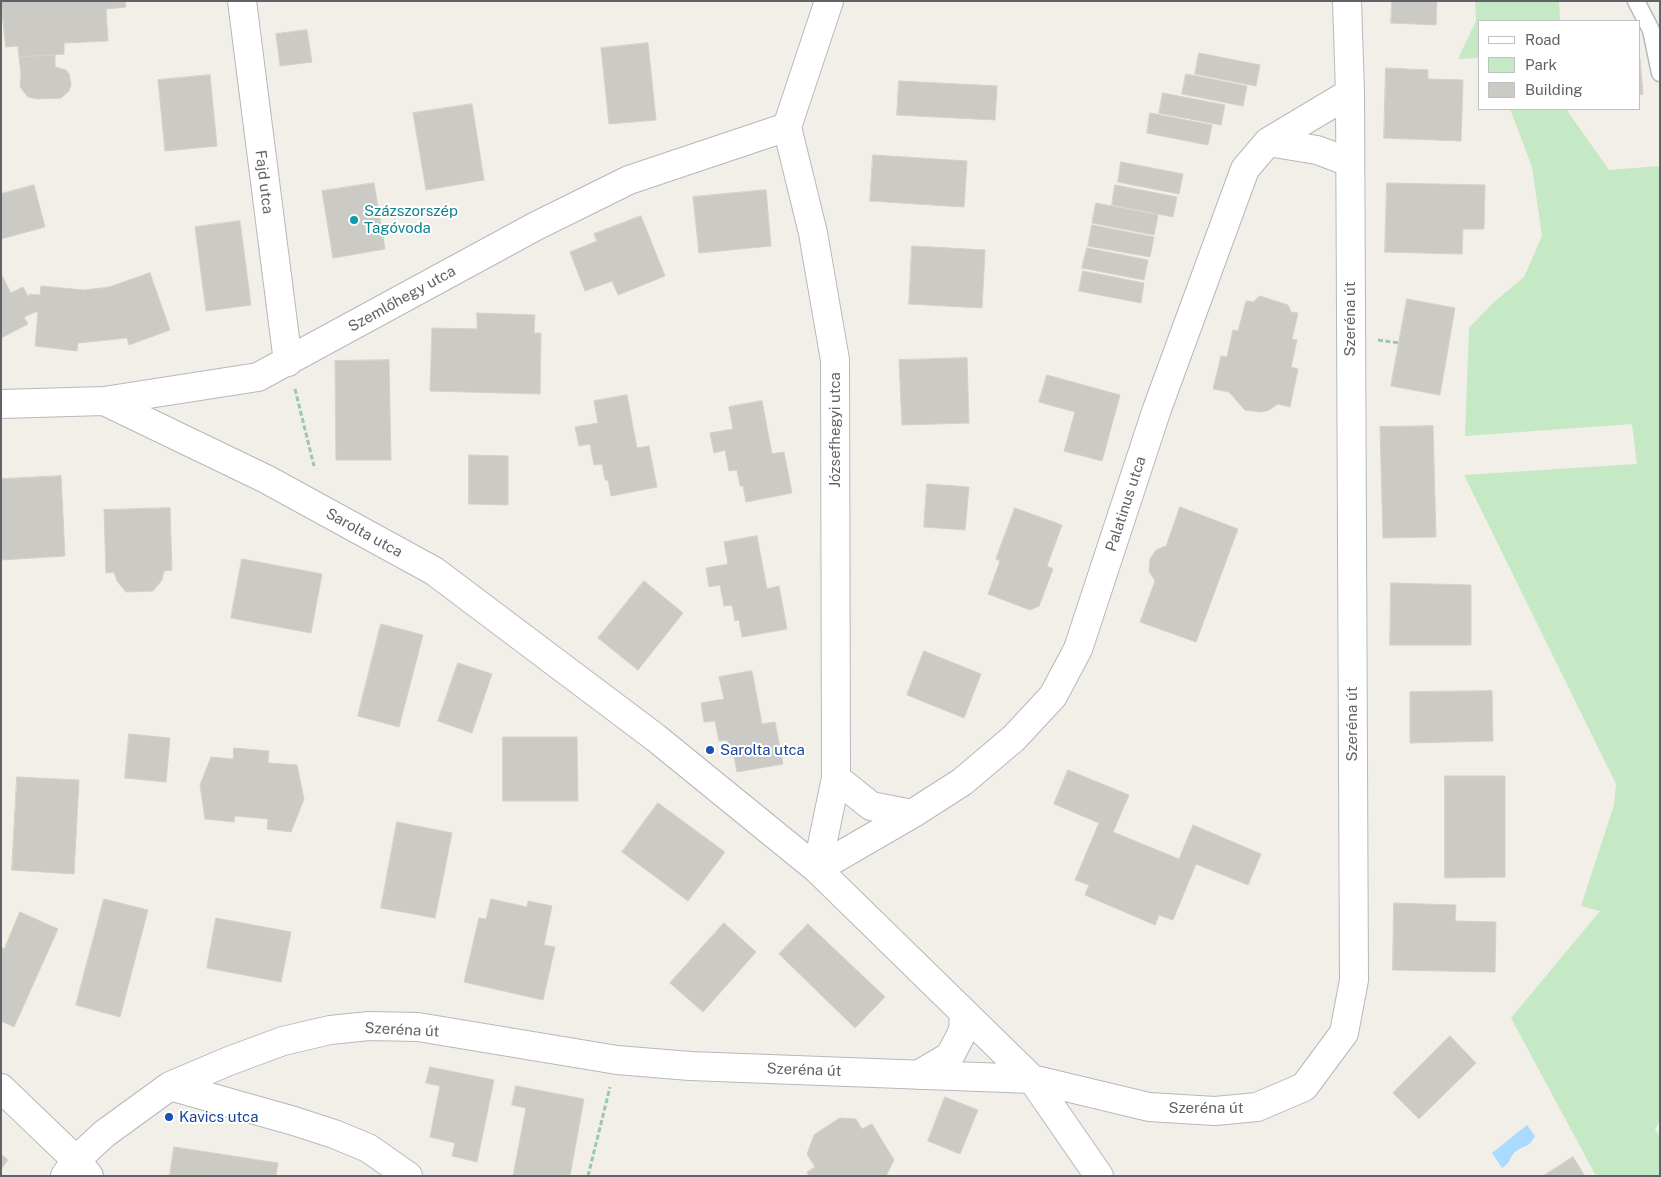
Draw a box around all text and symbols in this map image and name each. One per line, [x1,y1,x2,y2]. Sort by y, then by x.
legend [1478,20,1641,110]
text: Road [1525,31,1561,48]
text: Park [1525,56,1557,73]
text: Building [1525,81,1583,98]
street label: Fajd utca [251,149,277,215]
place label: Százszorszép Tagóvoda [364,202,458,237]
marker: Százszorszép Tagóvoda [348,214,360,226]
street label: Szemlőhegy utca [345,262,459,336]
street label: Szeréna út [1341,282,1359,356]
street label: Józsefhegyi utca [826,372,844,488]
street label: Palatinus utca [1102,454,1150,554]
street label: Sarolta utca [323,505,405,561]
street label: Szeréna út [1343,687,1361,761]
place label: Sarolta utca [720,741,805,759]
marker: Sarolta utca [704,744,716,756]
street label: Szeréna út [364,1019,440,1041]
street label: Szeréna út [766,1060,842,1080]
street label: Szeréna út [1169,1099,1243,1117]
place label: Kavics utca [179,1108,258,1126]
marker: Kavics utca [163,1111,175,1123]

